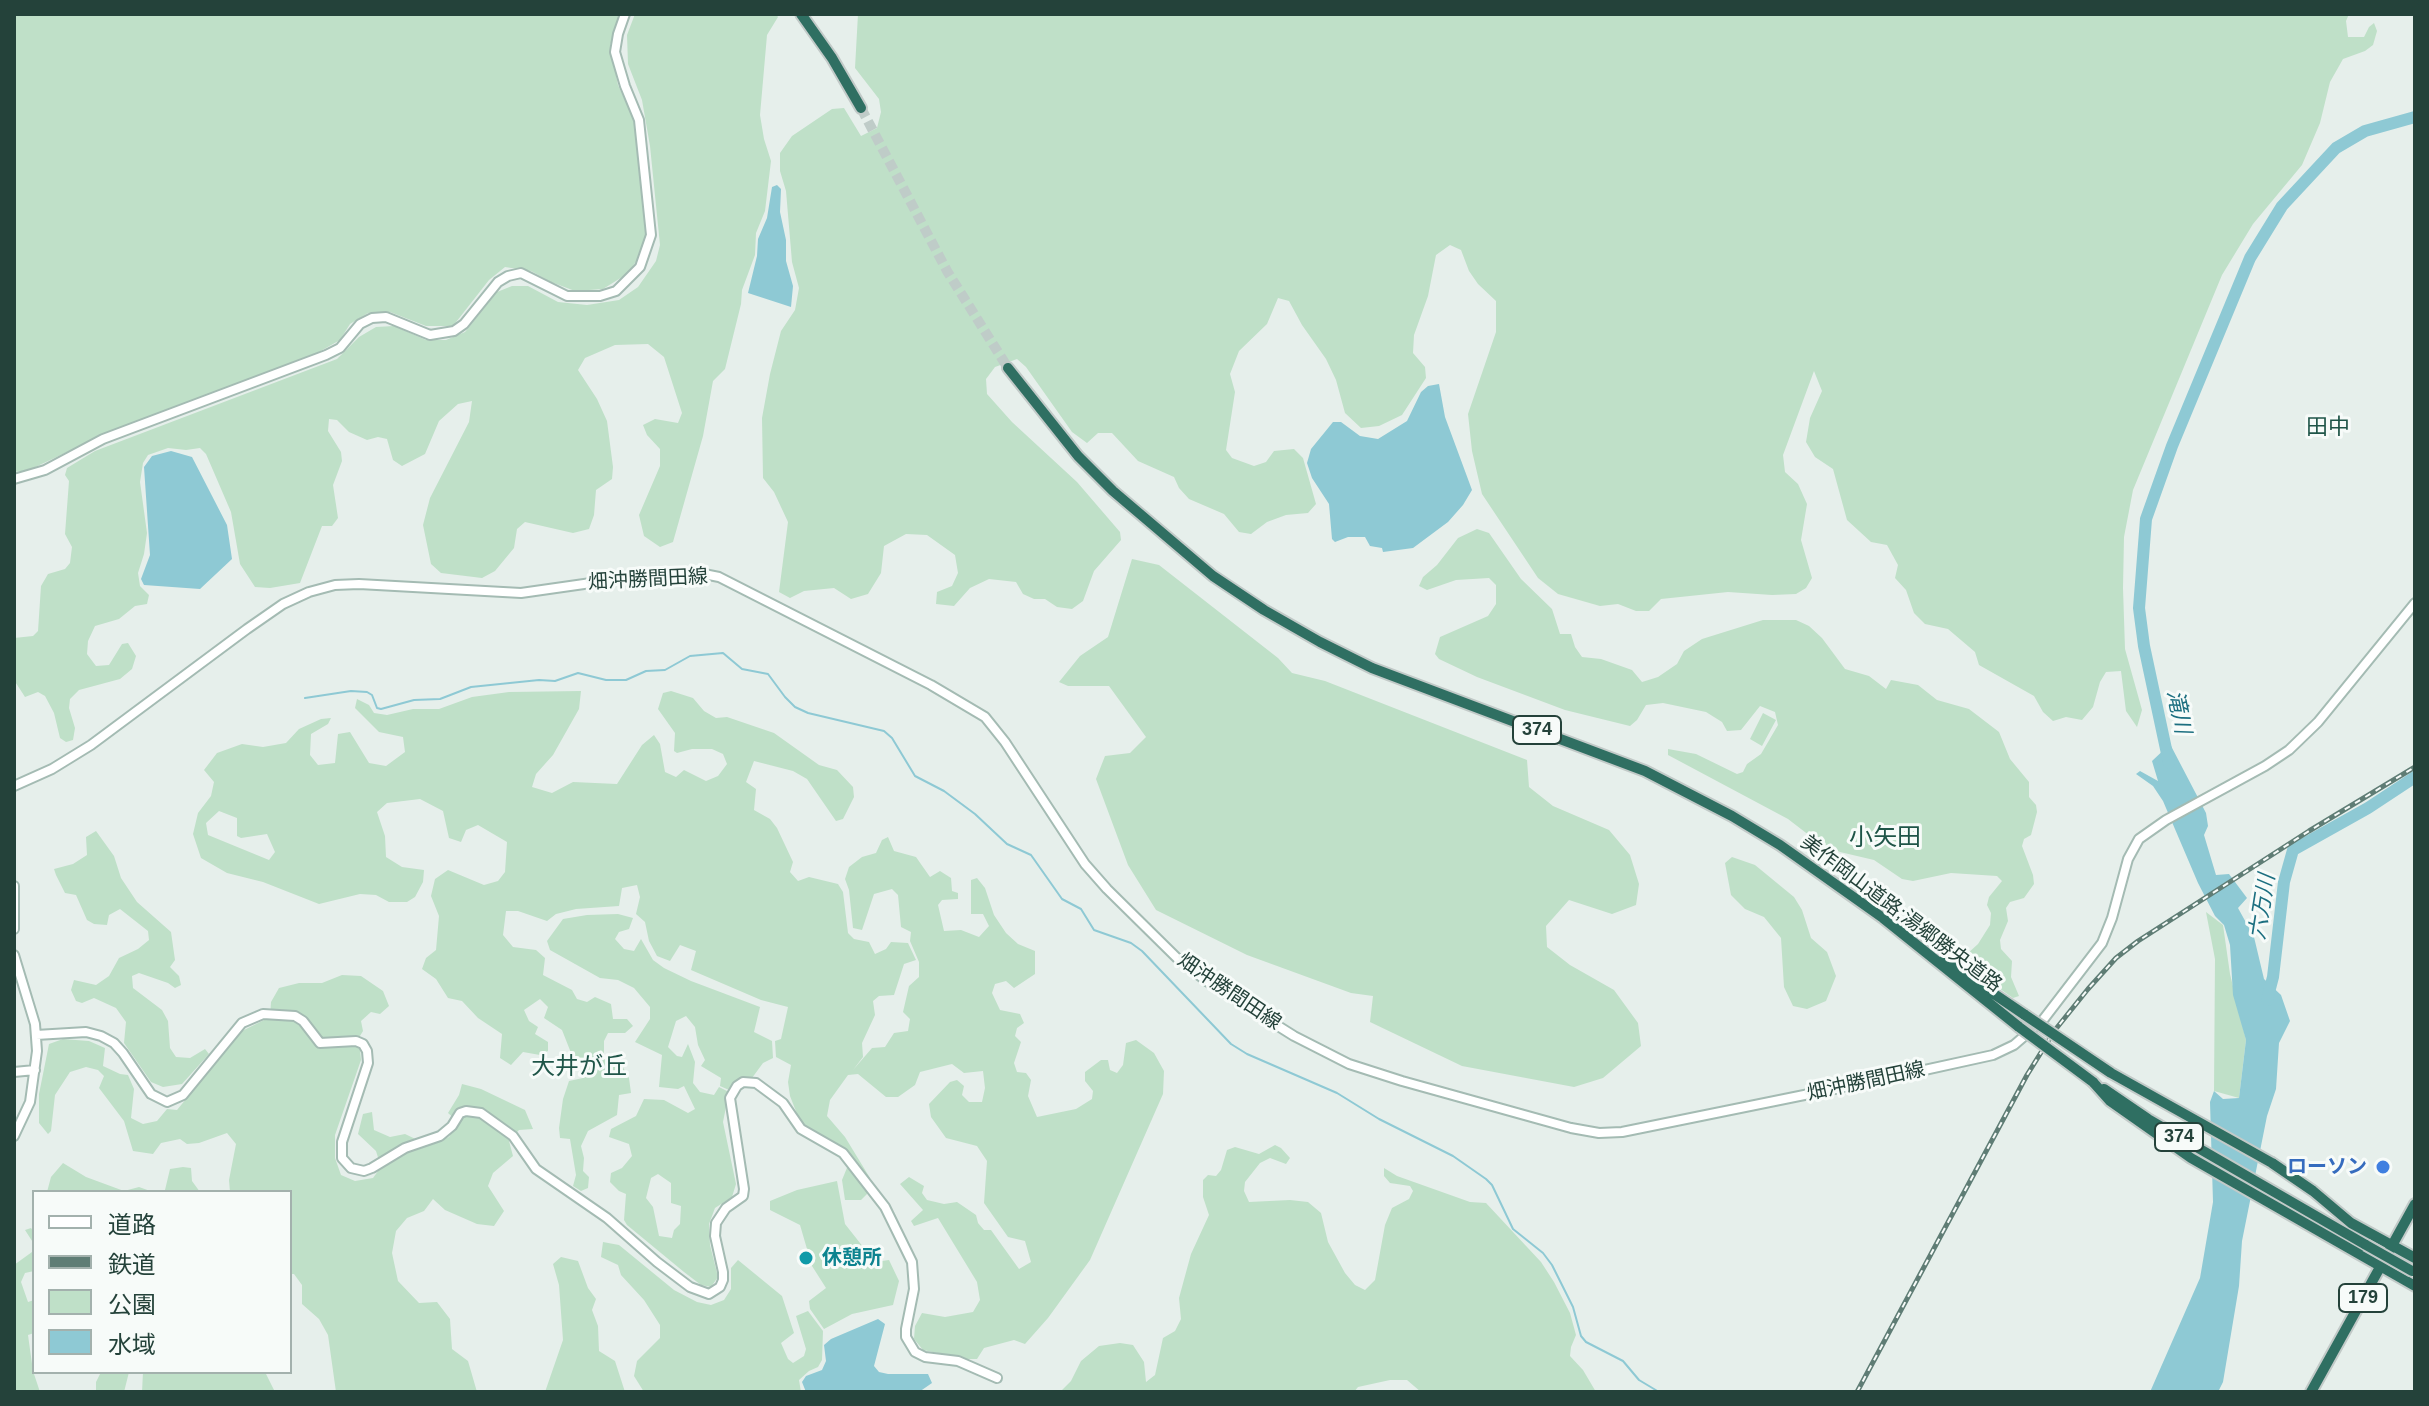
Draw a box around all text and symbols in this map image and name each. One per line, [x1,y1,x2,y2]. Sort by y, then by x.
district label: 田中 [2306,415,2350,441]
street label: 畑沖勝間田線 [587,565,709,595]
water label: 滝川 [2161,688,2195,736]
road number: 374 [1513,716,1561,744]
district label: 小矢田 [1849,824,1921,852]
street label: 美作岡山道路;湯郷勝央道路 [1796,831,2006,997]
water label: 六万川 [2245,872,2281,942]
street label: 畑沖勝間田線 [1173,949,1285,1035]
district label: 大井が丘 [531,1053,627,1081]
street label: 畑沖勝間田線 [1805,1058,1927,1106]
road number: 374 [2155,1123,2203,1151]
place label: ローソン [2287,1155,2367,1179]
marker: ローソン [2374,1158,2392,1176]
legend [32,1190,292,1374]
text: 道路 [108,1211,156,1238]
place label: 休憩所 [822,1246,882,1270]
marker: 休憩所 [797,1249,815,1267]
text: 鉄道 [108,1251,156,1278]
road number: 179 [2339,1284,2387,1312]
text: 公園 [108,1291,156,1318]
text: 水域 [108,1331,156,1358]

